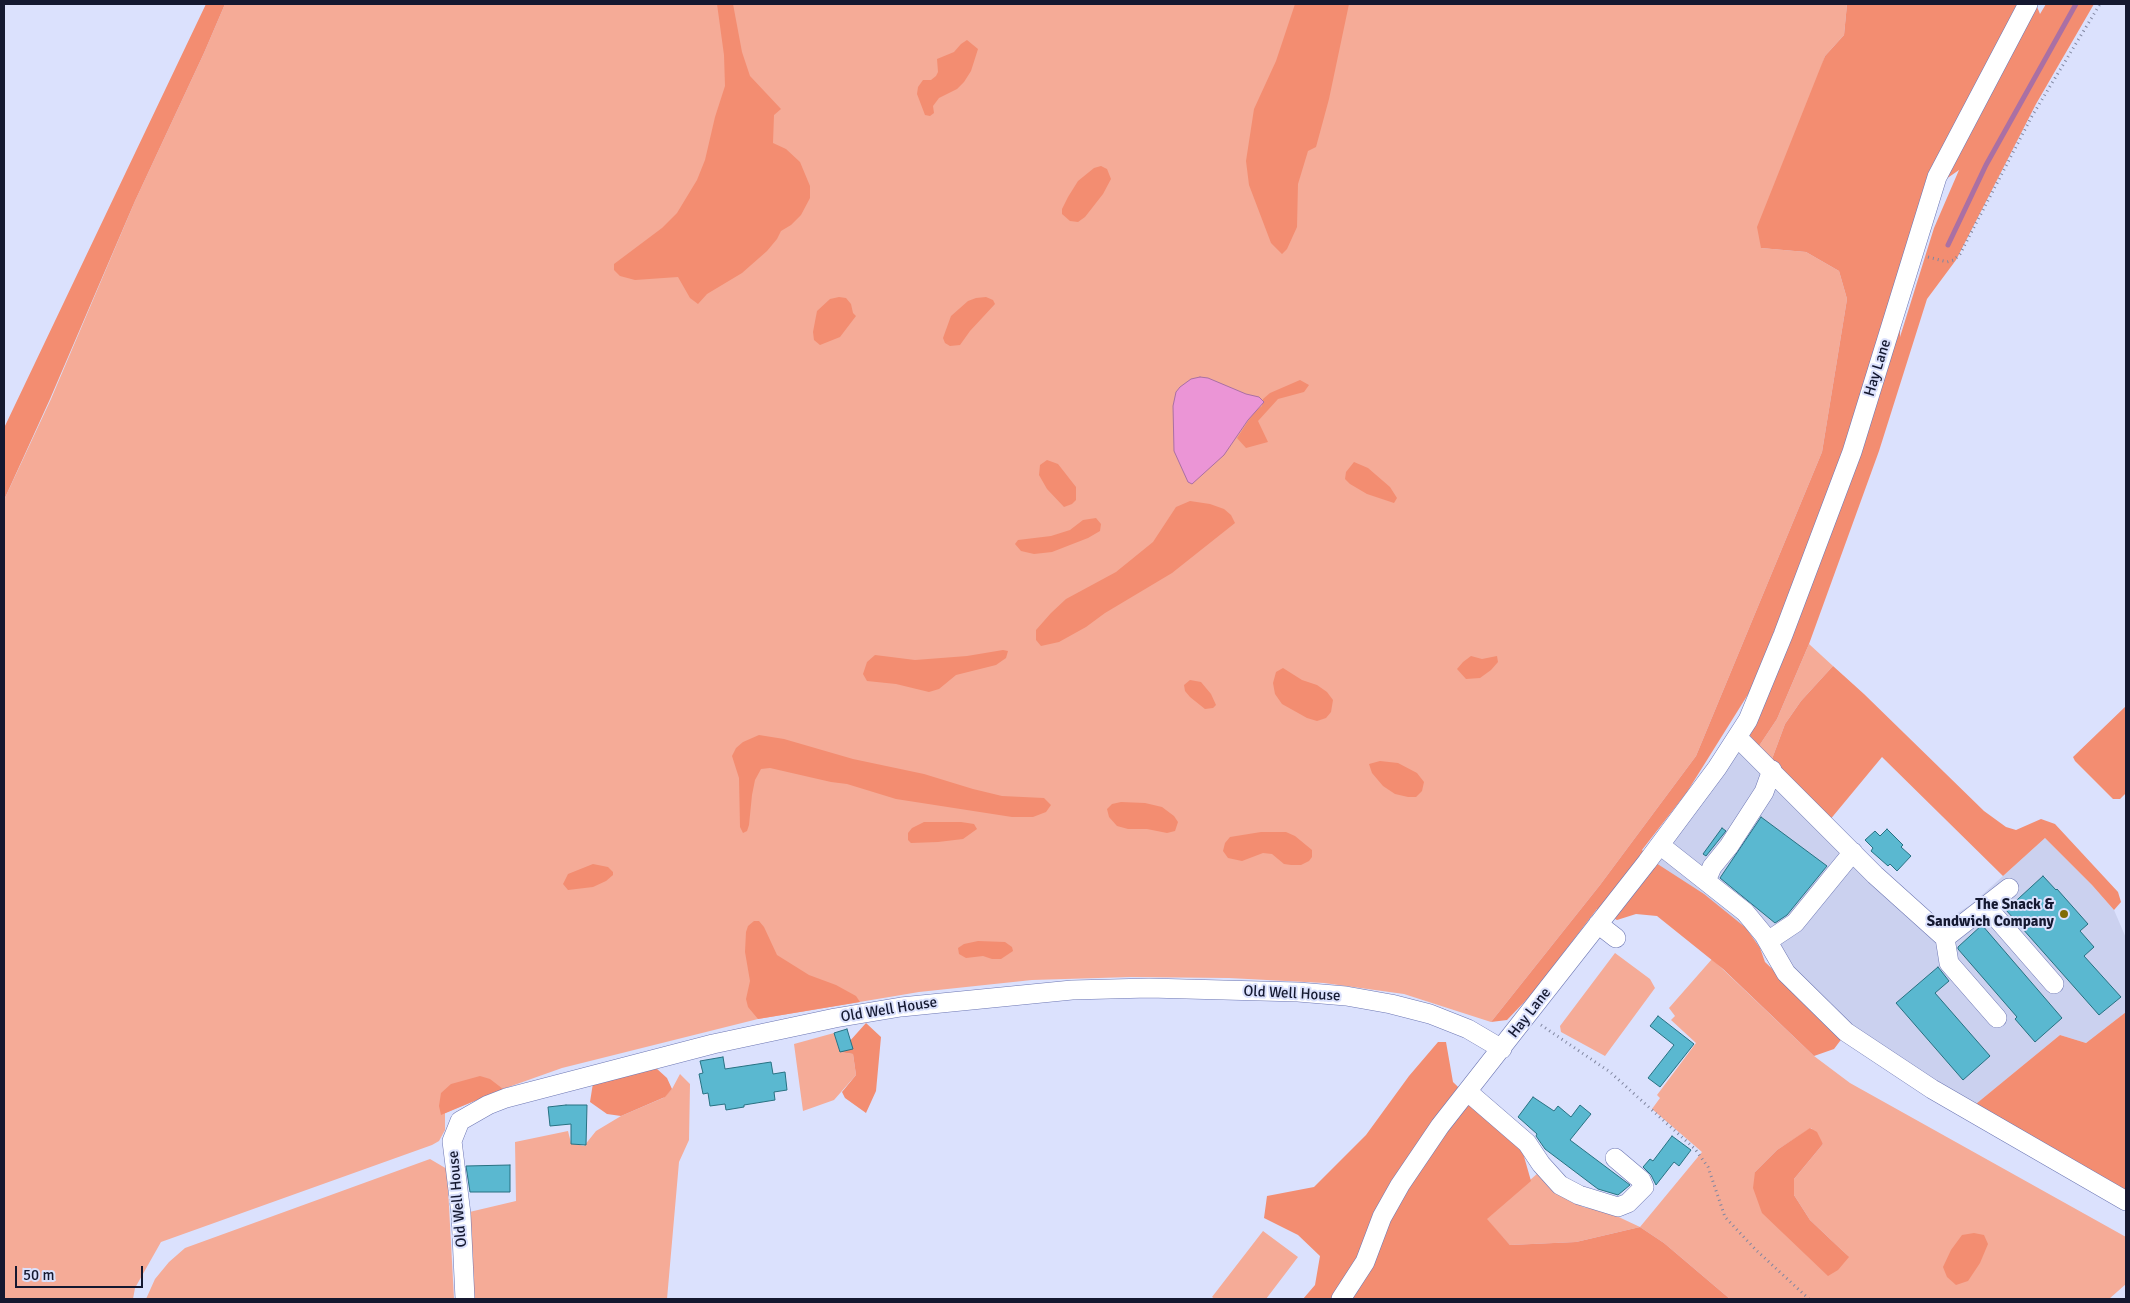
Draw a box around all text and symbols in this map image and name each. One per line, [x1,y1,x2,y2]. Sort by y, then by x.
street label: Hay Lane [1861,337,1895,399]
place label: The Snack & Sandwich Company [1927,896,2054,931]
marker: The Snack & Sandwich Company [2058,908,2070,920]
street label: Old Well House [1243,982,1341,1006]
street label: Hay Lane [1505,984,1555,1042]
street label: Old Well House [840,994,938,1026]
street label: Old Well House [445,1150,471,1248]
scale bar [18,1256,145,1288]
text: 50 m [23,1266,54,1284]

